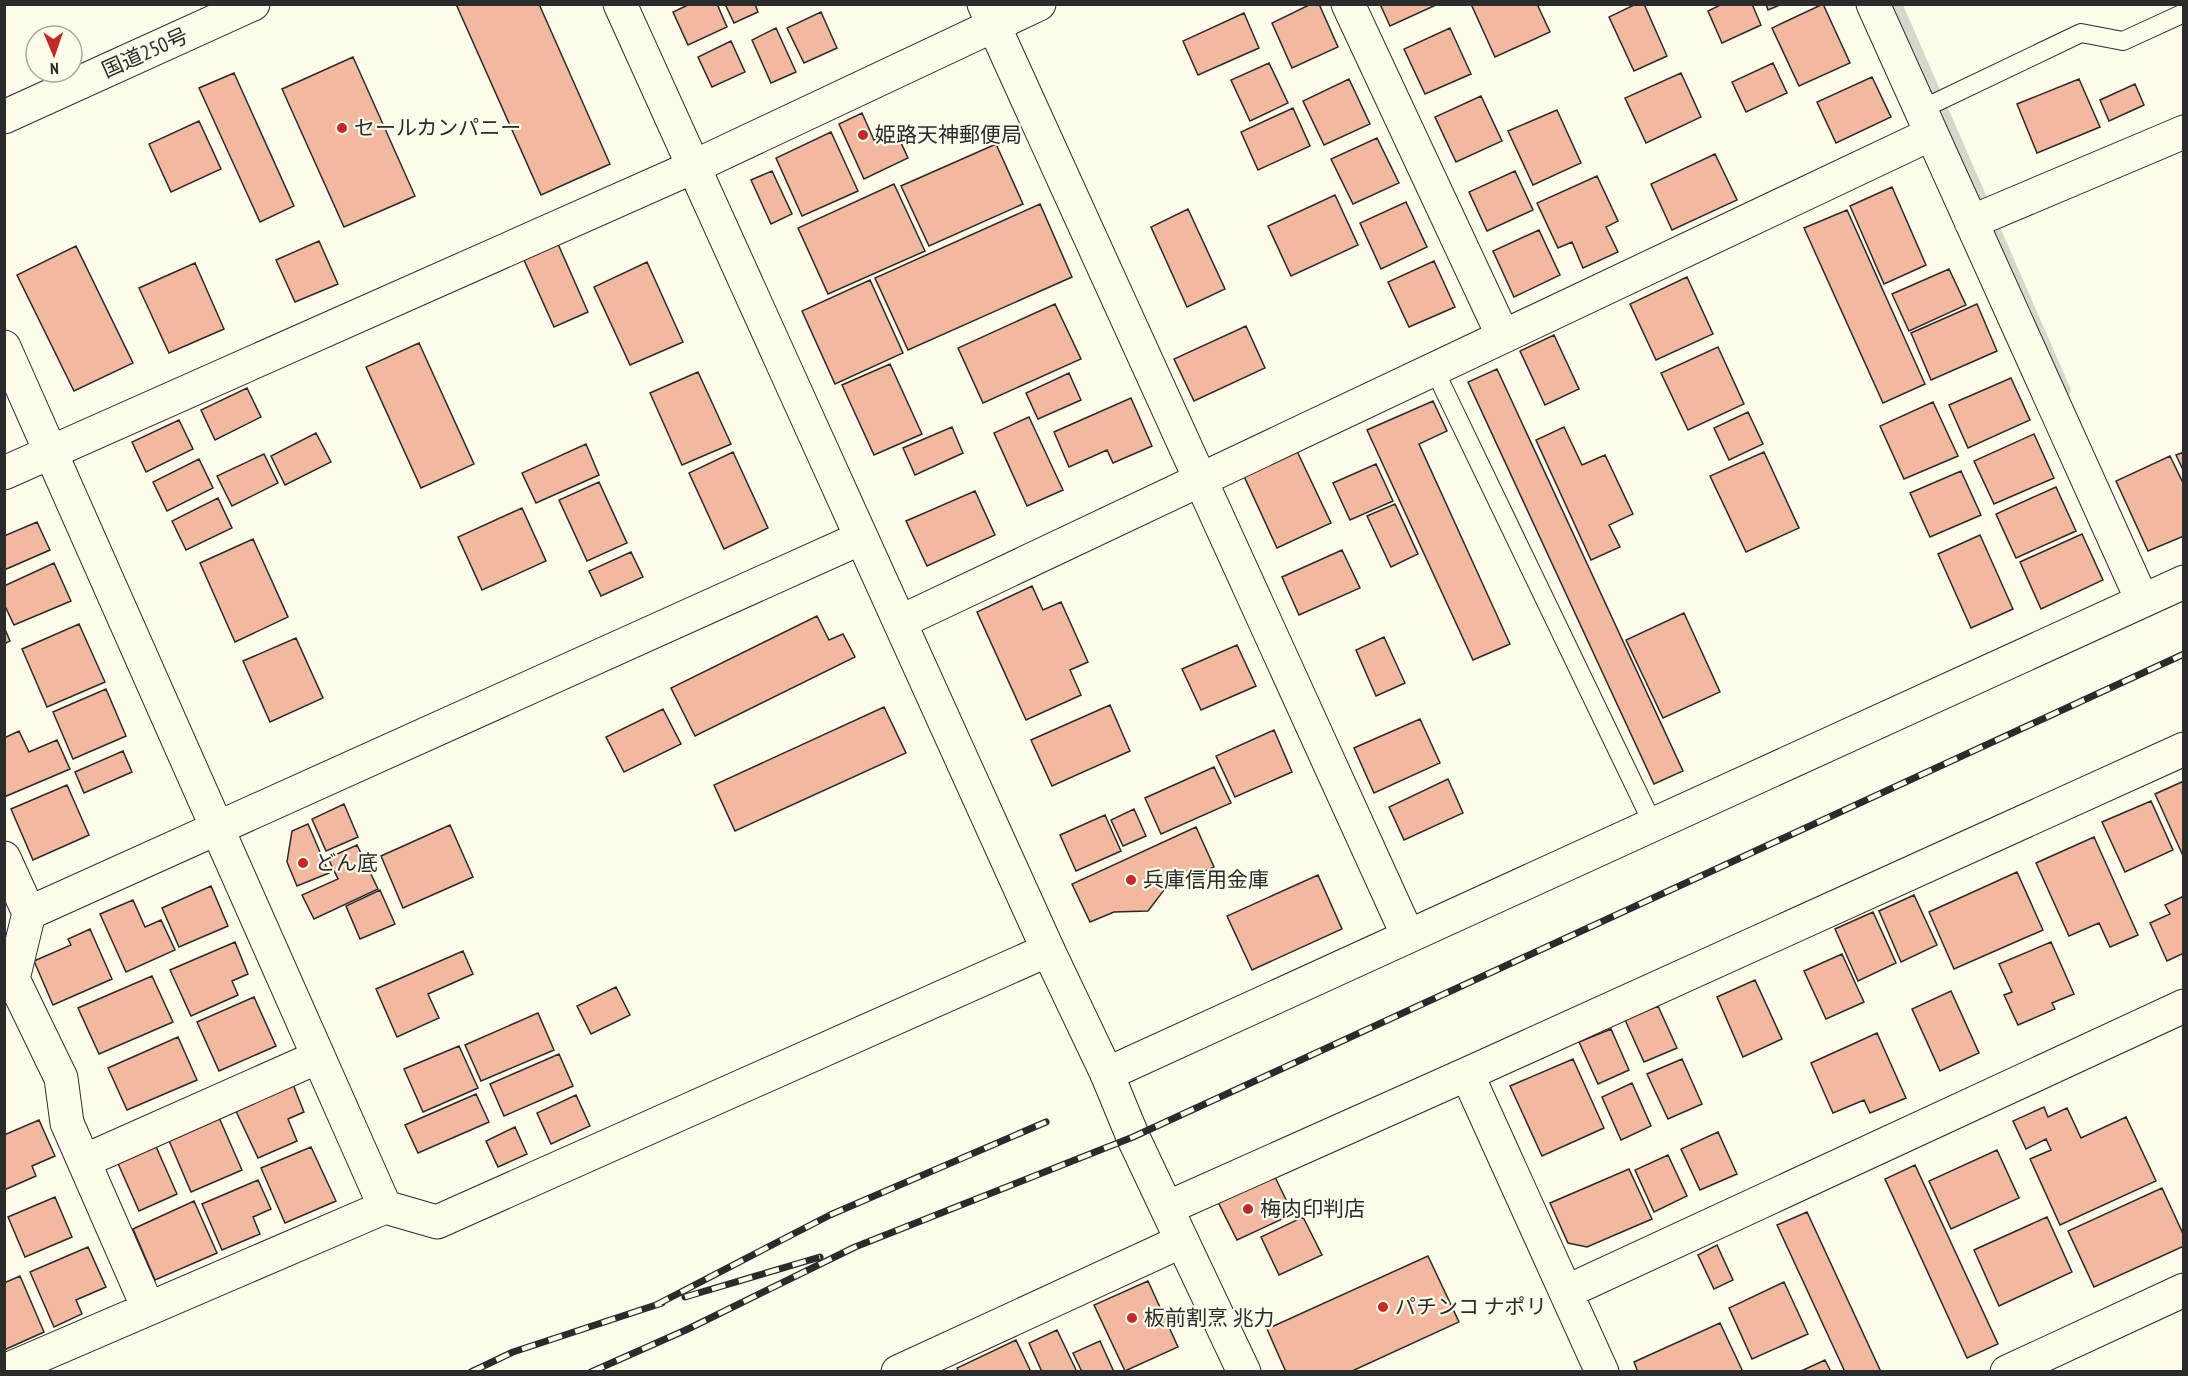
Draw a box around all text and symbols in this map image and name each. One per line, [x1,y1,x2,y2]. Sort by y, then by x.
street label: 国道250号 [98,22,192,83]
north arrow [24,24,84,84]
text: N [50,59,59,79]
place label: セールカンパニー [354,114,521,141]
marker: セールカンパニー [335,121,349,135]
place label: 姫路天神郵便局 [875,121,1022,148]
marker: 姫路天神郵便局 [856,128,870,142]
place label: どん底 [315,849,378,876]
marker: どん底 [296,856,310,870]
place label: 兵庫信用金庫 [1143,866,1269,893]
marker: 兵庫信用金庫 [1124,873,1138,887]
place label: 梅内印判店 [1260,1195,1365,1222]
marker: 梅内印判店 [1241,1202,1255,1216]
place label: パチンコ ナポリ [1395,1293,1546,1320]
marker: パチンコ ナポリ [1376,1300,1390,1314]
place label: 板前割烹 兆力 [1144,1304,1274,1331]
marker: 板前割烹 兆力 [1125,1311,1139,1325]

